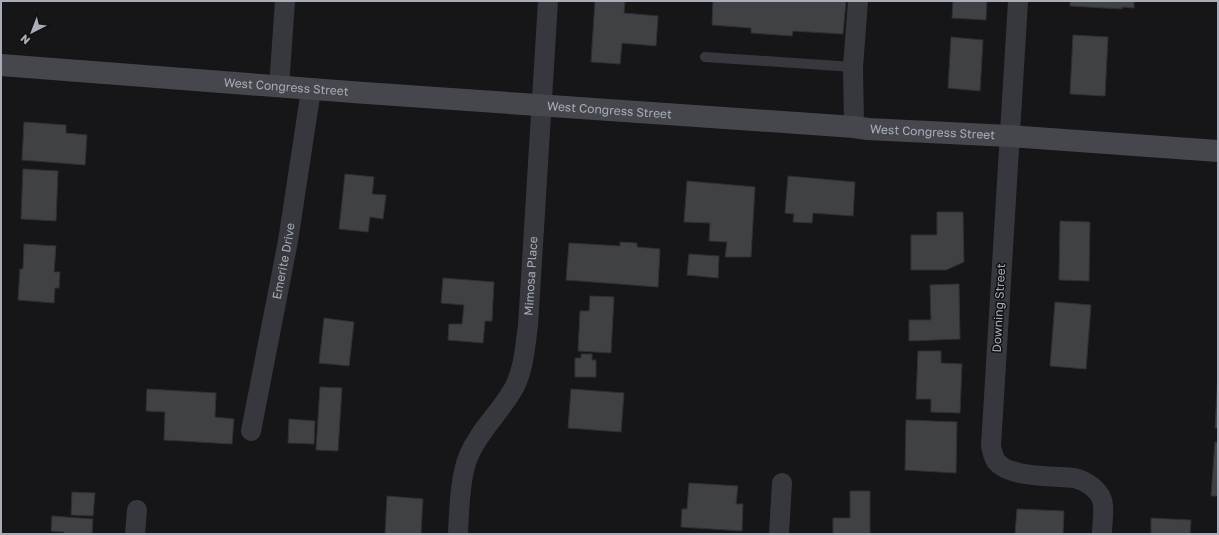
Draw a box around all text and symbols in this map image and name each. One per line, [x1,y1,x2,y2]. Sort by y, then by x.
north arrow [12,12,52,52]
text: N [18,32,32,47]
street label: West Congress Street [223,74,349,99]
street label: West Congress Street [546,98,673,122]
street label: West Congress Street [870,121,996,142]
street label: Emerite Drive [269,222,298,301]
street label: Mimosa Place [521,236,541,316]
street label: Downing Street [989,263,1008,353]

